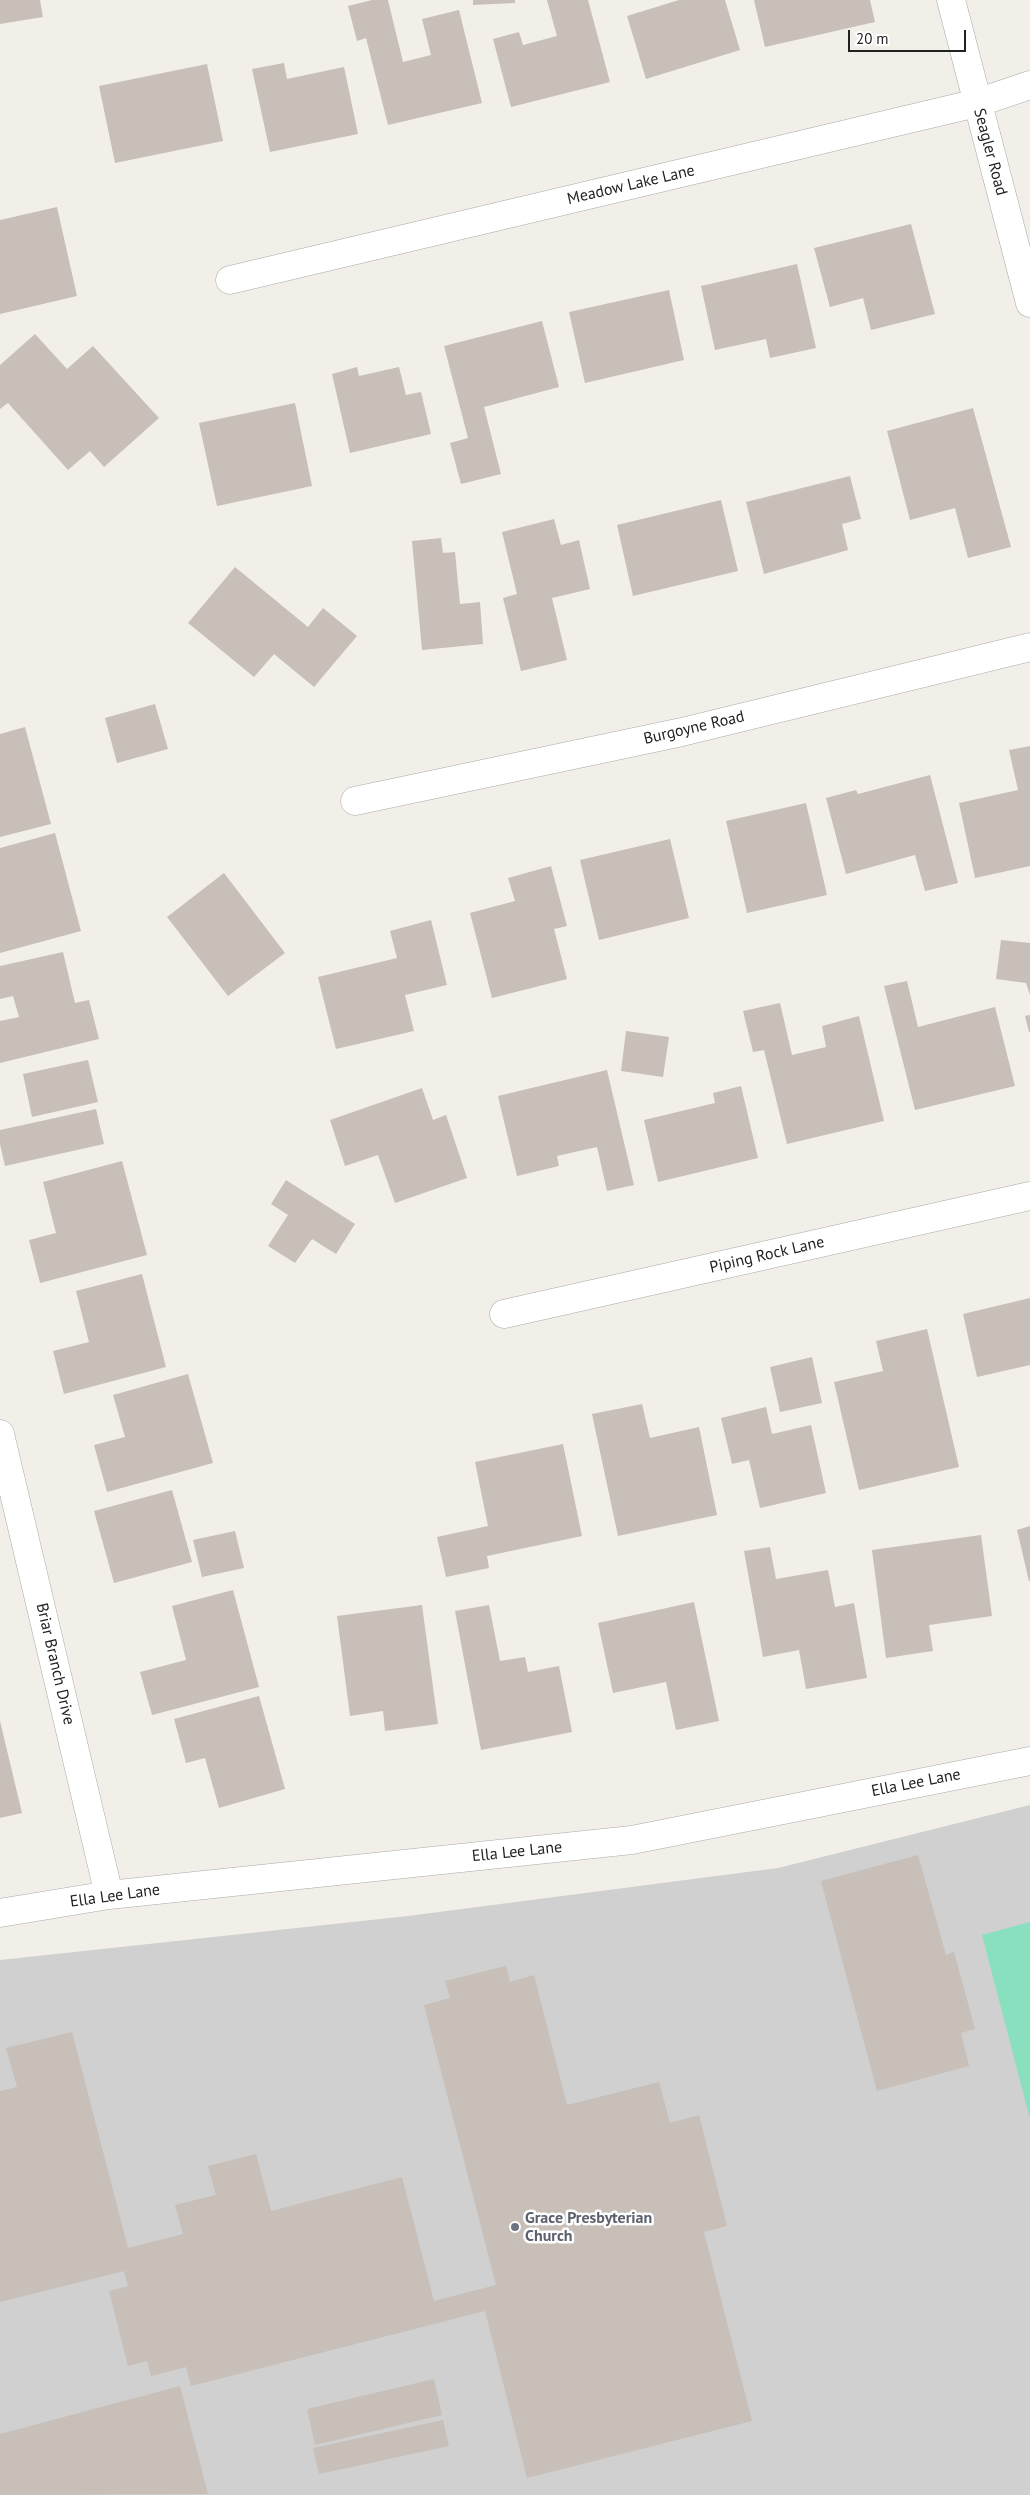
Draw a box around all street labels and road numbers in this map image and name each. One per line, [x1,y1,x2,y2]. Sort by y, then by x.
street label: Seagler Road [969,106,1011,198]
street label: Meadow Lake Lane [565,161,697,209]
street label: Burgoyne Road [642,707,746,749]
street label: Piping Rock Lane [708,1232,826,1278]
street label: Briar Branch Drive [32,1601,78,1727]
street label: Ella Lee Lane [870,1765,962,1801]
street label: Ella Lee Lane [471,1838,563,1866]
street label: Ella Lee Lane [69,1880,161,1912]

